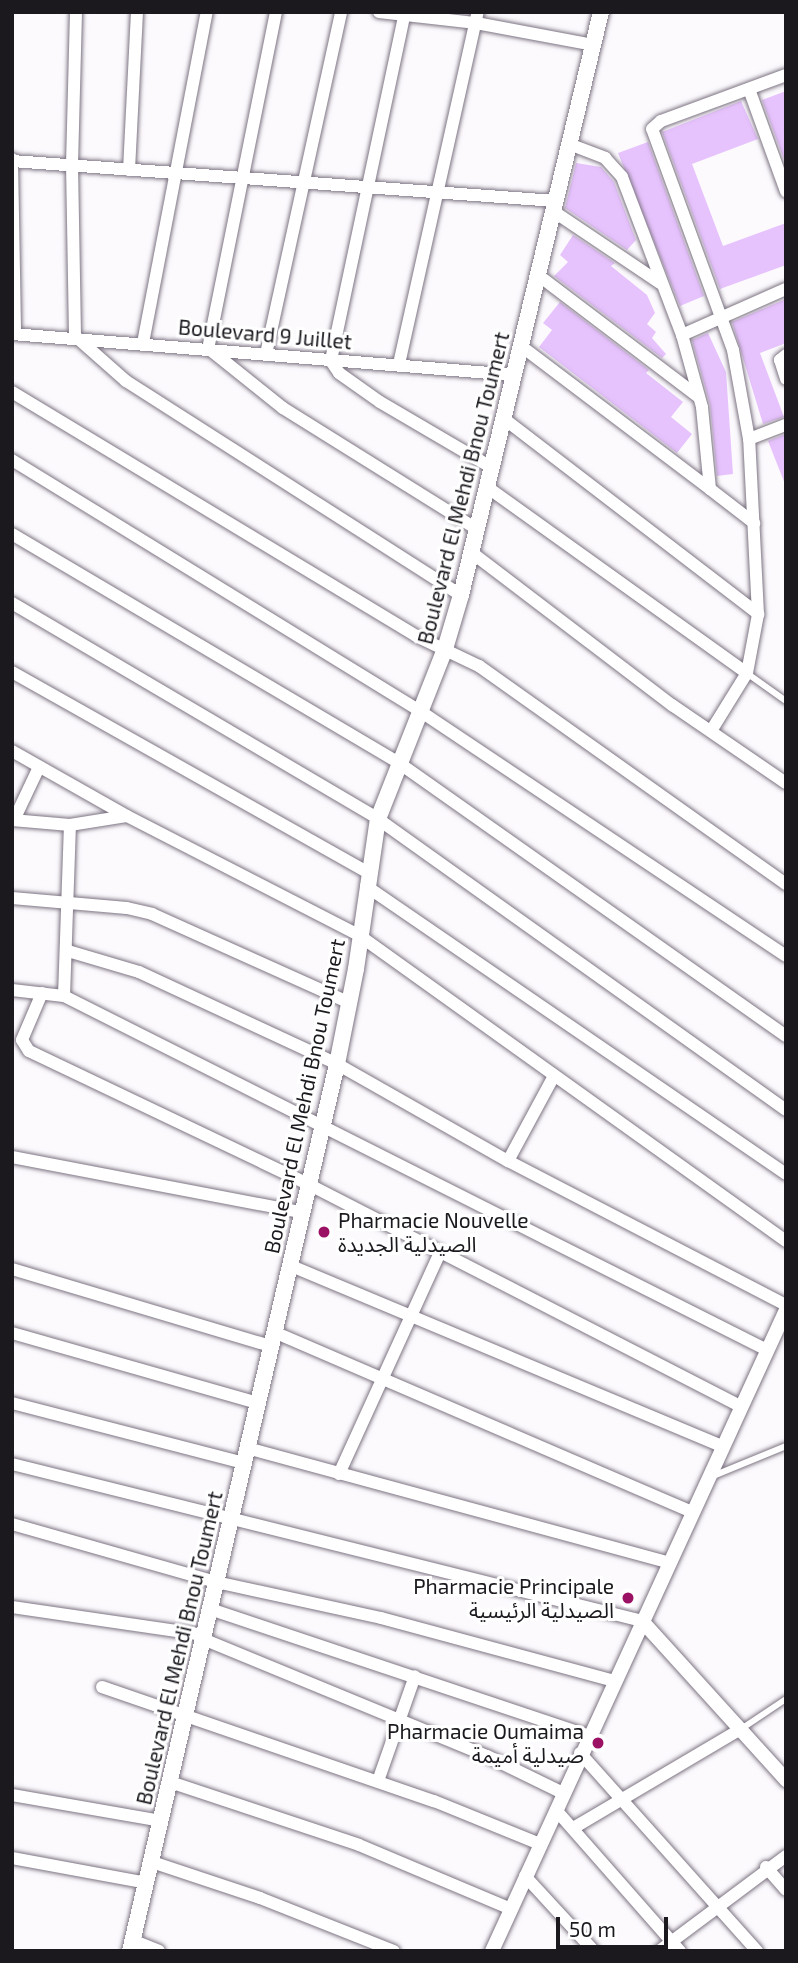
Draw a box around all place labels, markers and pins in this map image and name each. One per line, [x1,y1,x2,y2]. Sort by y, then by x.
place label: Pharmacie Nouvelle الصيدلية الجديدة [338,1207,529,1257]
marker: Pharmacie Nouvelle الصيدلية الجديدة [316,1224,332,1240]
place label: Pharmacie Principale الصيدلية الرئيسية [413,1573,614,1623]
marker: Pharmacie Principale الصيدلية الرئيسية [620,1590,636,1606]
place label: Pharmacie Oumaima صيدلية أميمة [387,1718,584,1768]
marker: Pharmacie Oumaima صيدلية أميمة [590,1735,606,1751]

